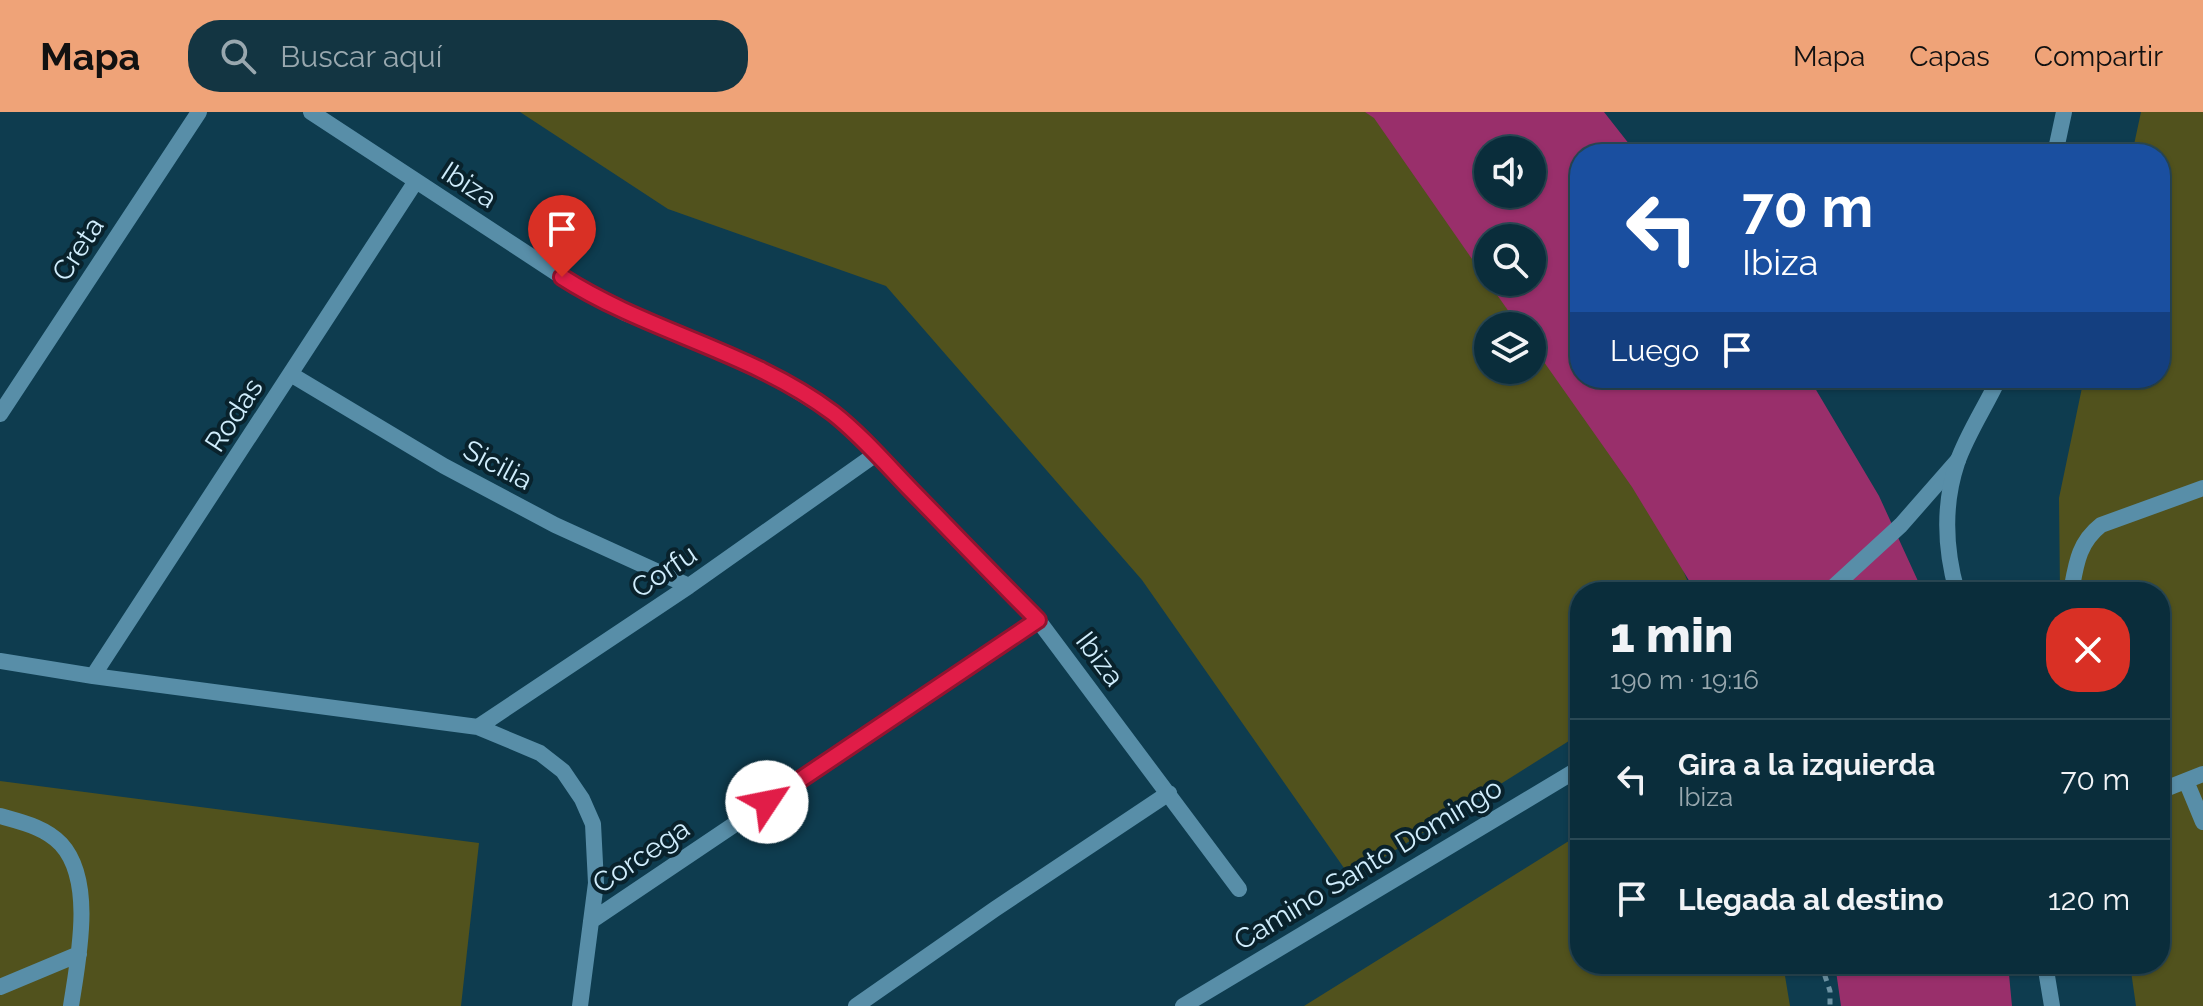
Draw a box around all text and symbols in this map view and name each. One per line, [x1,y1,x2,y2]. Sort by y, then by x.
search box [188,20,748,92]
text: Mapa [40,34,140,79]
icon: search [216,34,260,78]
text: Buscar aquí [280,39,442,74]
text: Mapa [1793,40,1865,73]
text: Capas [1909,40,1990,73]
text: Compartir [2034,40,2163,73]
map controls [1474,136,1546,384]
button: sound [1474,136,1546,208]
street label: Ibiza [435,155,503,215]
text: 70 m [1742,174,1873,240]
icon: left [1610,176,1714,280]
pin [528,195,596,277]
icon: arrive [540,207,584,251]
street label: Creta [45,211,111,287]
button: search [1474,224,1546,296]
text: Ibiza [1742,241,1818,283]
button: layers [1474,312,1546,384]
icon: arrive [1715,328,1759,372]
text: Luego [1610,333,1699,368]
street label: Rodas [198,372,270,458]
street label: Sicilia [458,433,538,497]
street label: Corfu [625,537,703,605]
text: 1 min [1610,607,1733,663]
button: close [2046,608,2130,692]
street label: Ibiza [1069,625,1131,693]
text: 190 m · 19:16 [1610,665,1759,695]
text: Gira a la izquierda [1678,747,1935,782]
icon: left [1610,757,1654,801]
position arrow [725,760,809,844]
text: 70 m [2060,762,2130,797]
street label: Camino Santo Domingo [1228,771,1508,957]
text: Ibiza [1678,782,1733,812]
street label: Corcega [586,812,696,900]
icon: arrive [1610,877,1654,921]
text: Llegada al destino [1678,882,1944,917]
text: 120 m [2048,882,2130,917]

